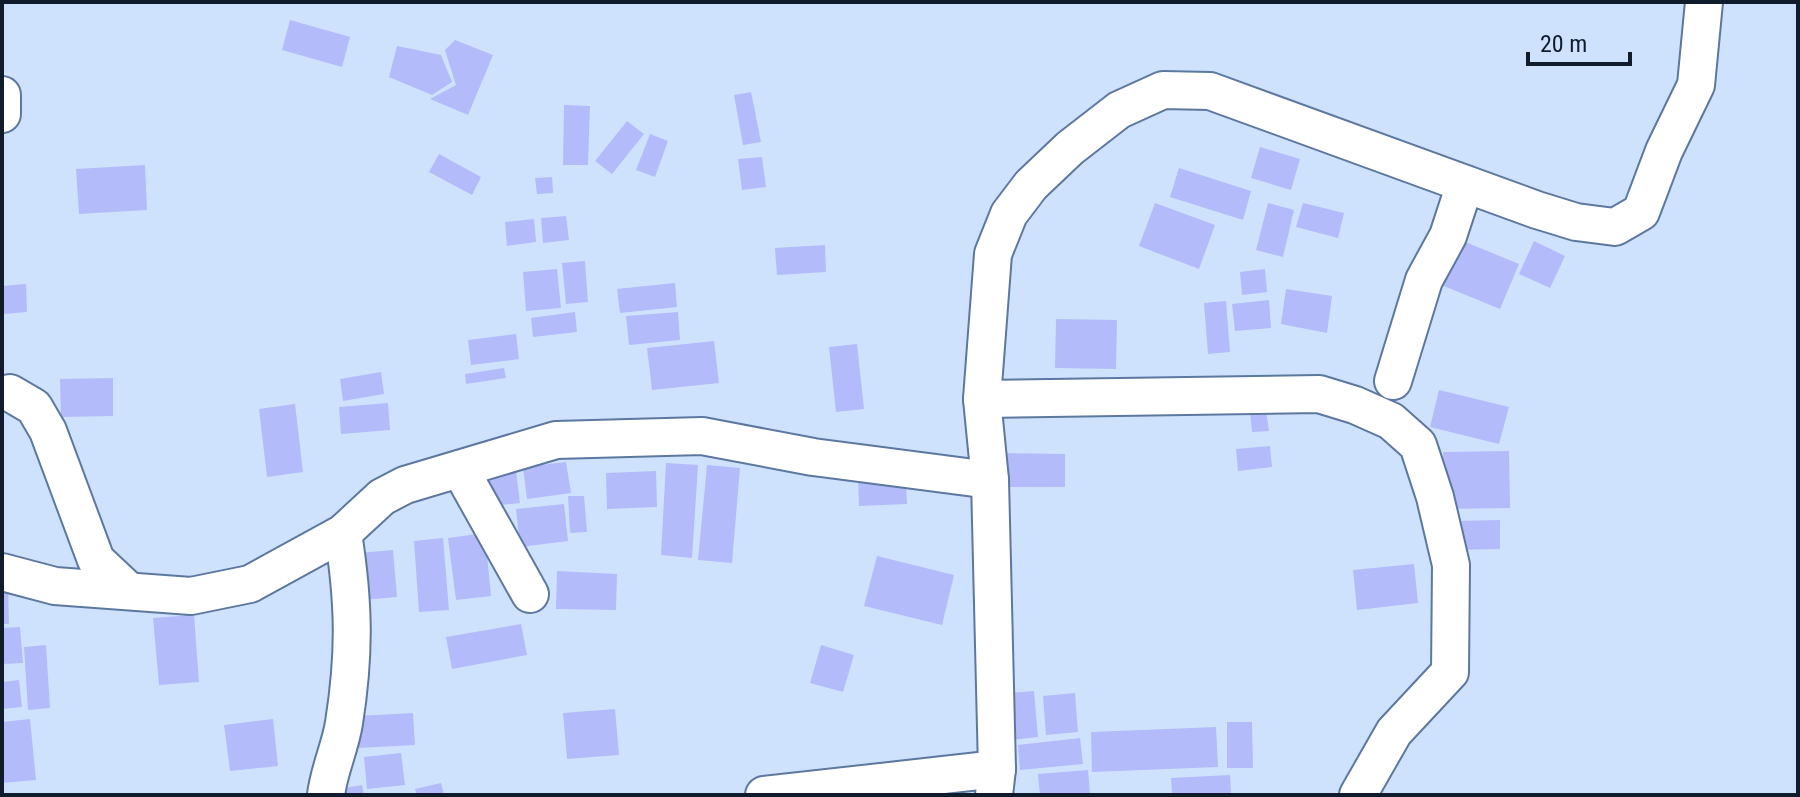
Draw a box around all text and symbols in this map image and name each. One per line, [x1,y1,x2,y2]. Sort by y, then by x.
scale bar [1528,16,1630,66]
text: 20 m [1540,30,1587,58]

